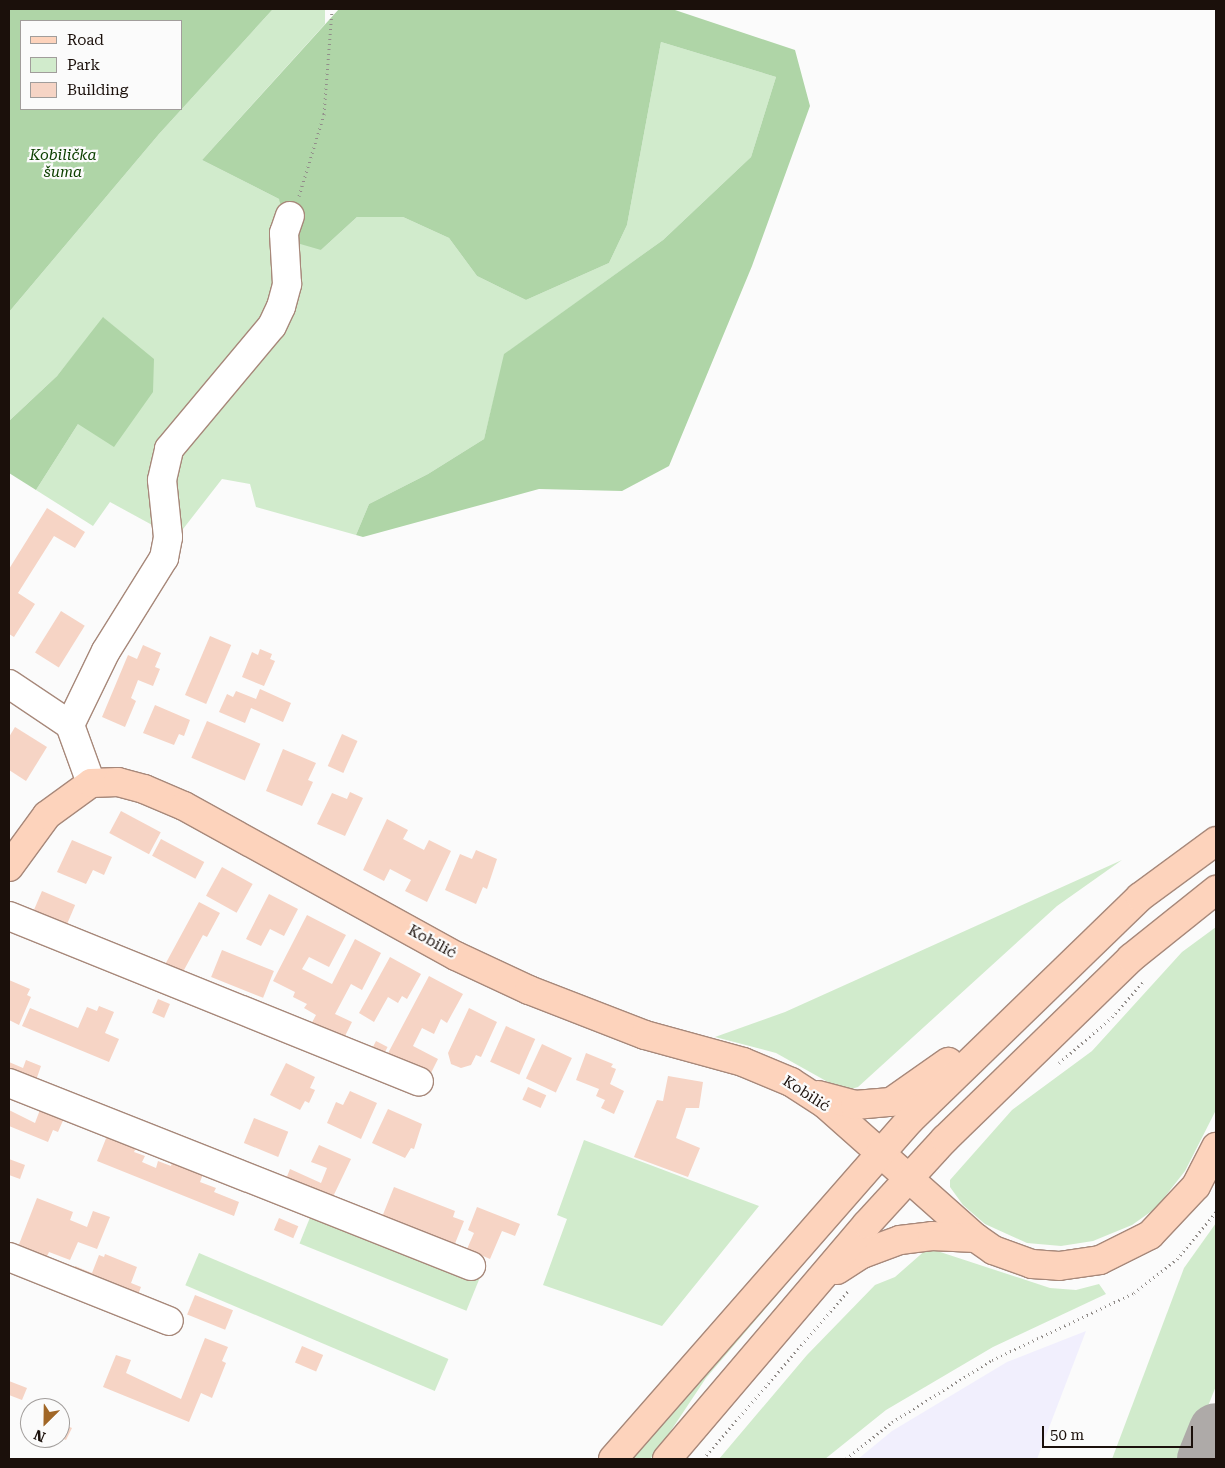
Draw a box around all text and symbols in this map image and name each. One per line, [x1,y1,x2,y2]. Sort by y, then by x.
legend [20,20,182,110]
text: Road [67,31,104,49]
text: Park [67,56,100,74]
text: Building [67,81,128,99]
park label: Kobilička šuma [30,146,96,181]
street label: Kobilić [405,922,459,962]
street label: Kobilić [779,1072,833,1116]
north arrow [20,1398,70,1448]
scale bar [1045,1416,1196,1448]
text: N [31,1426,48,1445]
text: 50 m [1050,1426,1084,1444]

